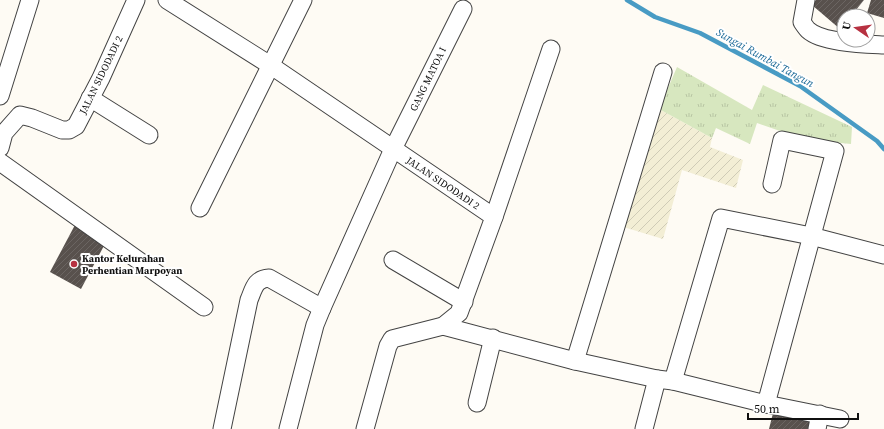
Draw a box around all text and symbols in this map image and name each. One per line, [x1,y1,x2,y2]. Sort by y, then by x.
north arrow [836,8,876,48]
text: U [839,20,855,31]
water label: Sungai Rumbai Tangun [714,25,817,91]
street label: JALAN SIDODADI 2 [76,34,126,117]
street label: GANG MATOA I [407,44,449,113]
street label: JALAN SIDODADI 2 [403,153,482,212]
place label: Kantor Kelurahan Perhentian Marpoyan [82,252,182,277]
marker: Kantor Kelurahan Perhentian Marpoyan [69,259,79,269]
scale bar [748,395,858,421]
text: 50 m [754,401,780,417]

